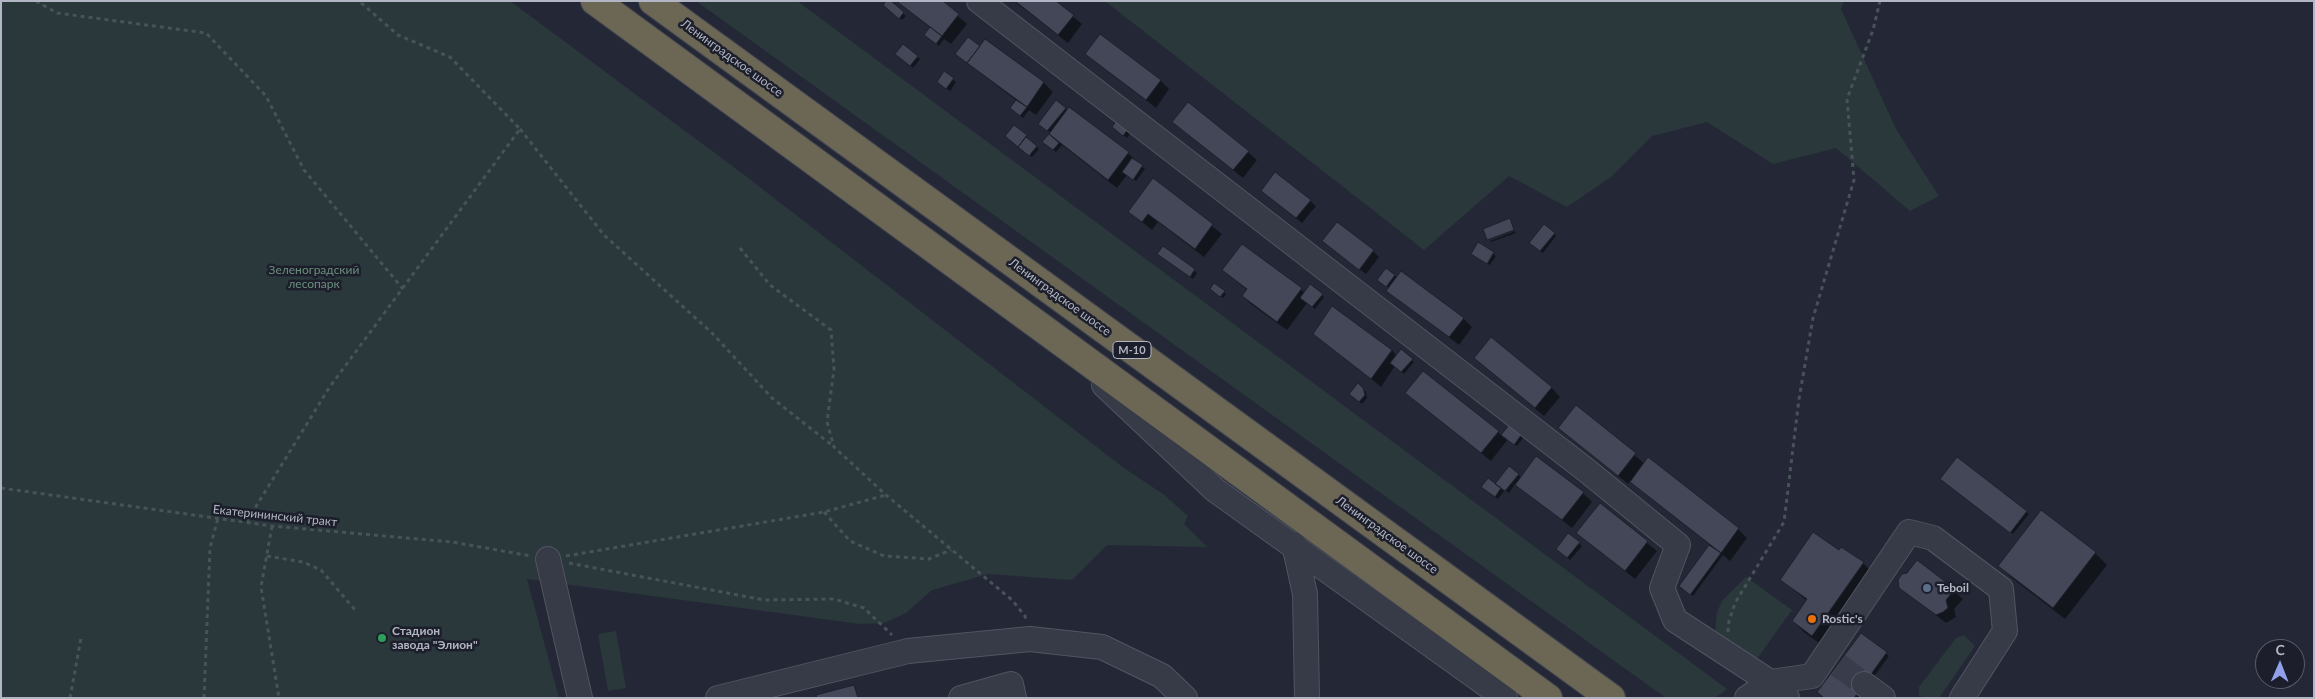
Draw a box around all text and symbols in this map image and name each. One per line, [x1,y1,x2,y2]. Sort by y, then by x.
street label: Ленинградское шоссе [678,16,786,100]
street label: Ленинградское шоссе [1006,255,1114,339]
park label: Зеленоградский лесопарк [269,263,359,291]
road number: М-10 [1113,342,1151,358]
street label: Ленинградское шоссе [1333,493,1441,577]
street label: Екатерининский тракт [212,502,338,530]
place label: Teboil [1937,581,1969,595]
marker: Teboil [1921,582,1933,594]
place label: Rostic's [1822,612,1863,626]
marker: Rostic's [1806,613,1818,625]
place label: Стадион завода "Элион" [392,624,478,652]
marker: Стадион завода "Элион" [376,632,388,644]
north arrow [2255,639,2305,689]
text: С [2275,641,2285,658]

